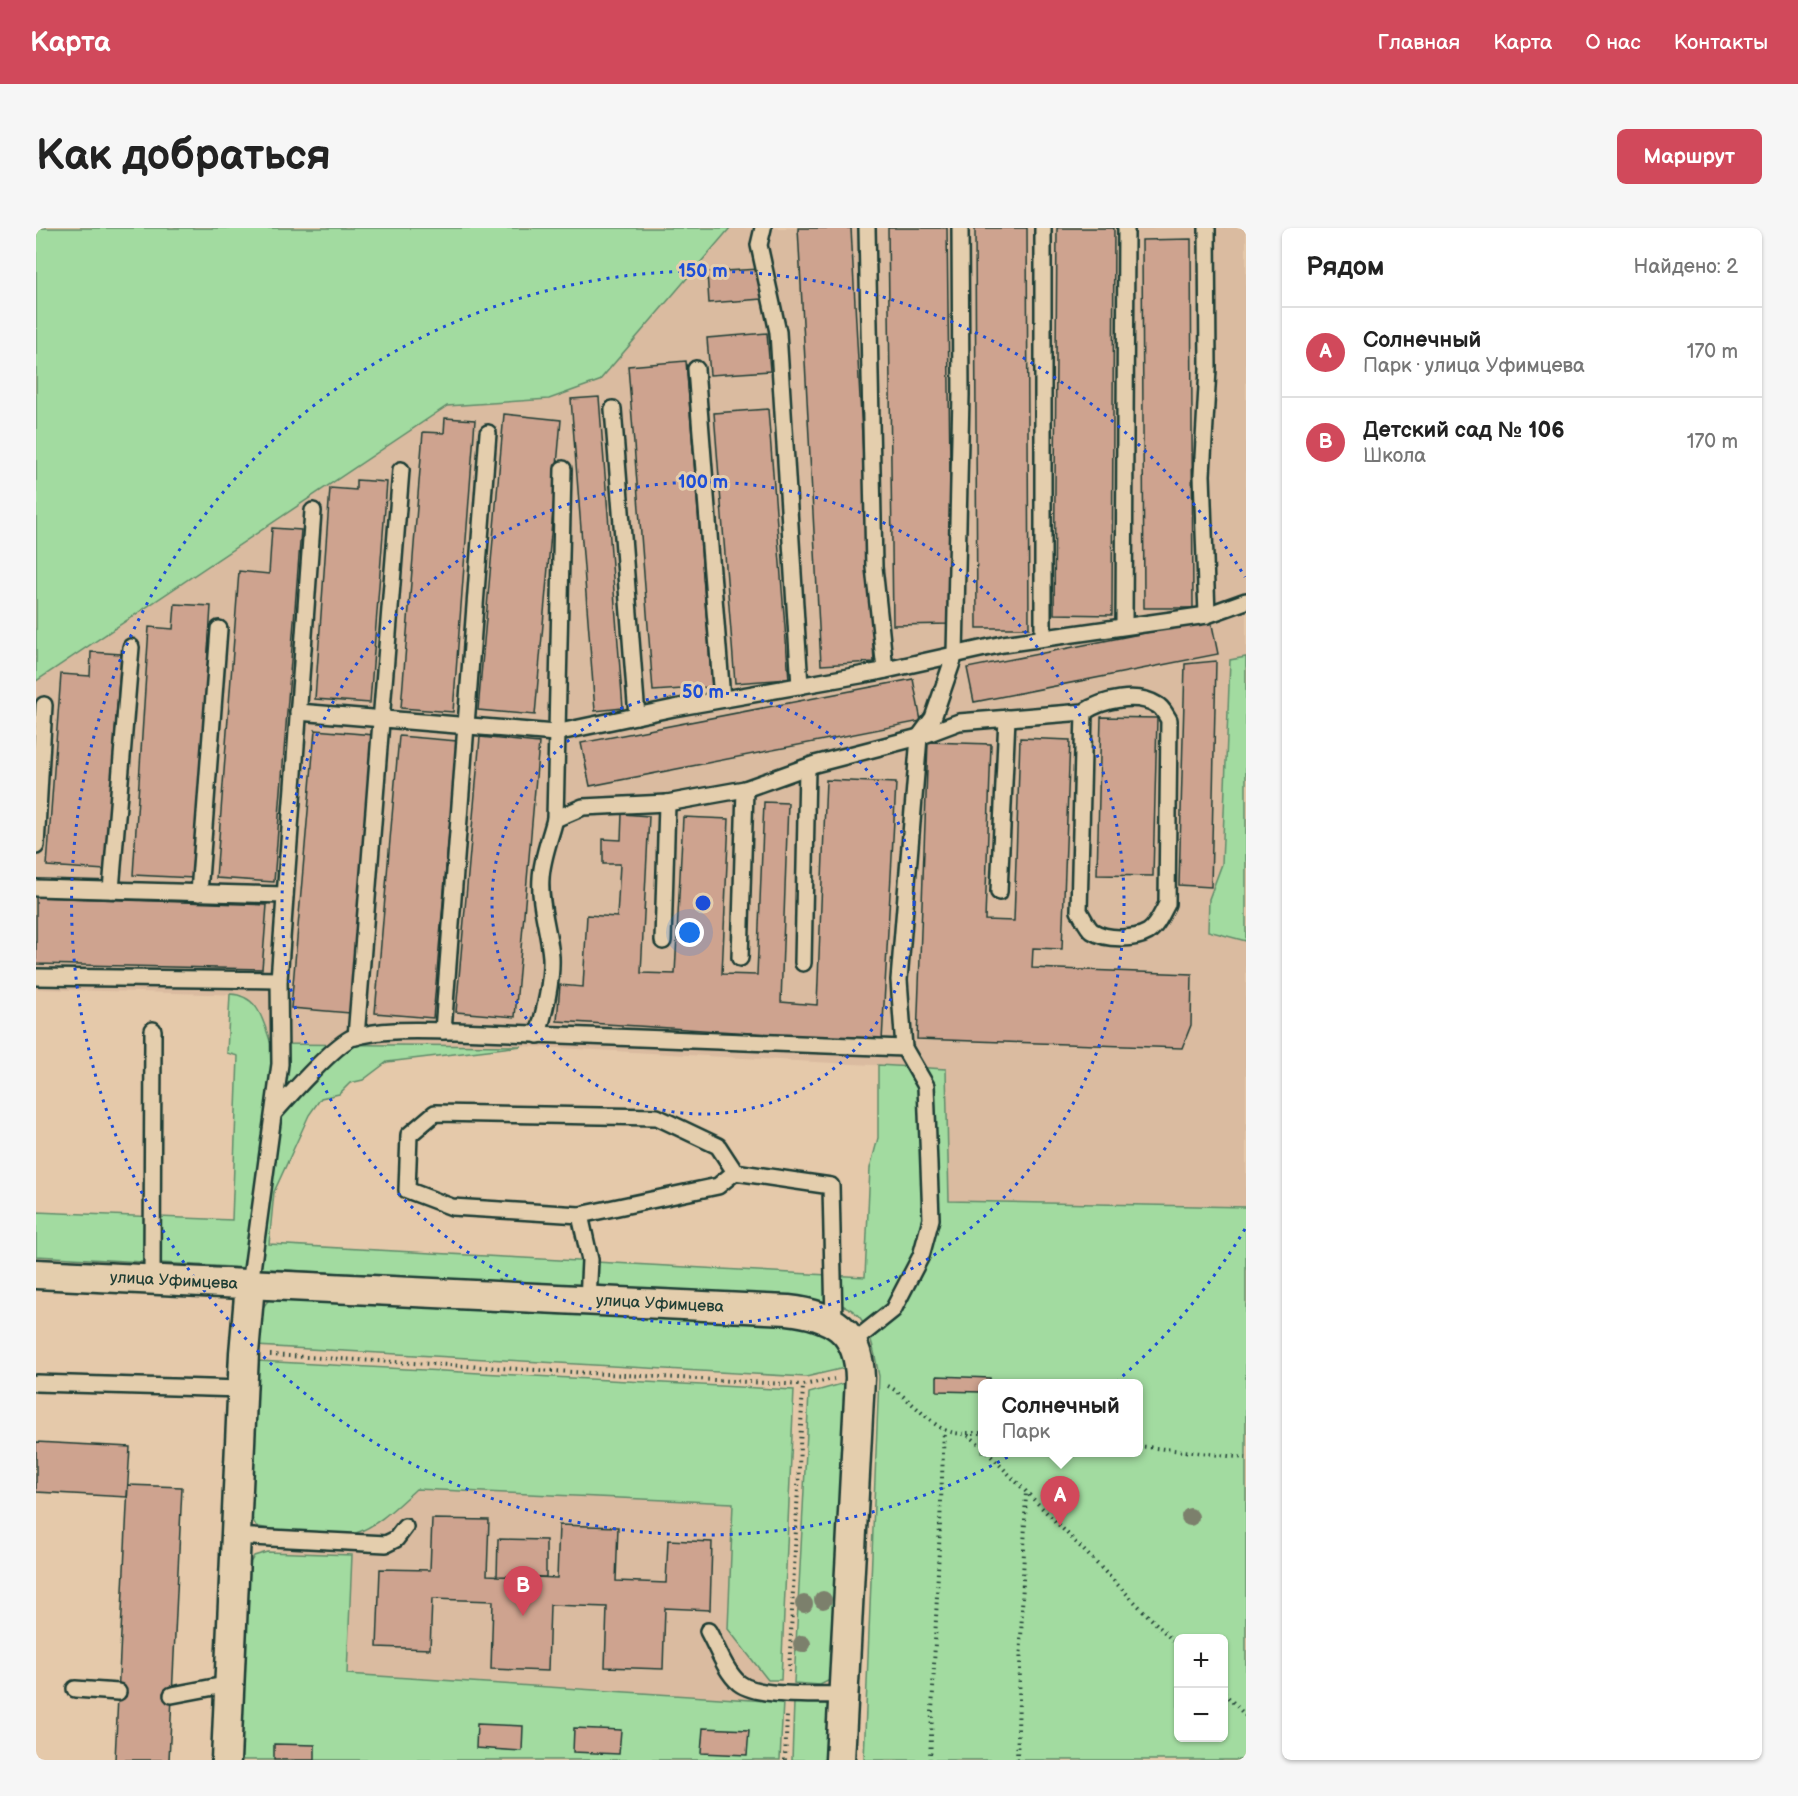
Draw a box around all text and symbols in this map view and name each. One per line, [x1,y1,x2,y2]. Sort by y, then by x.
text: Карта [30,26,110,59]
text: Главная [1377,30,1460,55]
text: Карта [1493,30,1552,55]
text: О нас [1585,30,1641,55]
text: Контакты [1674,30,1768,55]
button: Маршрут [1617,129,1762,184]
text: Как добраться [36,131,331,182]
text: Рядом [1306,252,1384,283]
text: Найдено: 2 [1634,255,1738,279]
text: 150 m [678,261,728,282]
text: Солнечный [1363,327,1481,354]
text: A [1319,340,1332,364]
text: 170 m [1687,340,1738,364]
text: Парк · улица Уфимцева [1363,354,1585,378]
text: Детский сад № 106 [1363,417,1565,444]
text: B [1318,430,1333,454]
text: 170 m [1687,430,1738,454]
text: Школа [1363,444,1426,468]
text: 100 m [678,472,728,493]
text: 50 m [682,682,724,703]
centre of rings [693,893,713,913]
your location [675,918,704,947]
street label: улица Уфимцева [110,1268,239,1294]
street label: улица Уфимцева [596,1291,725,1317]
popup [978,1379,1143,1457]
text: Солнечный [1001,1393,1120,1420]
text: Парк [1001,1420,1050,1444]
pin: A [1040,1476,1080,1526]
pin: B [504,1566,542,1616]
map controls [1174,1634,1228,1742]
button: + [1174,1634,1228,1688]
button: − [1174,1688,1228,1742]

